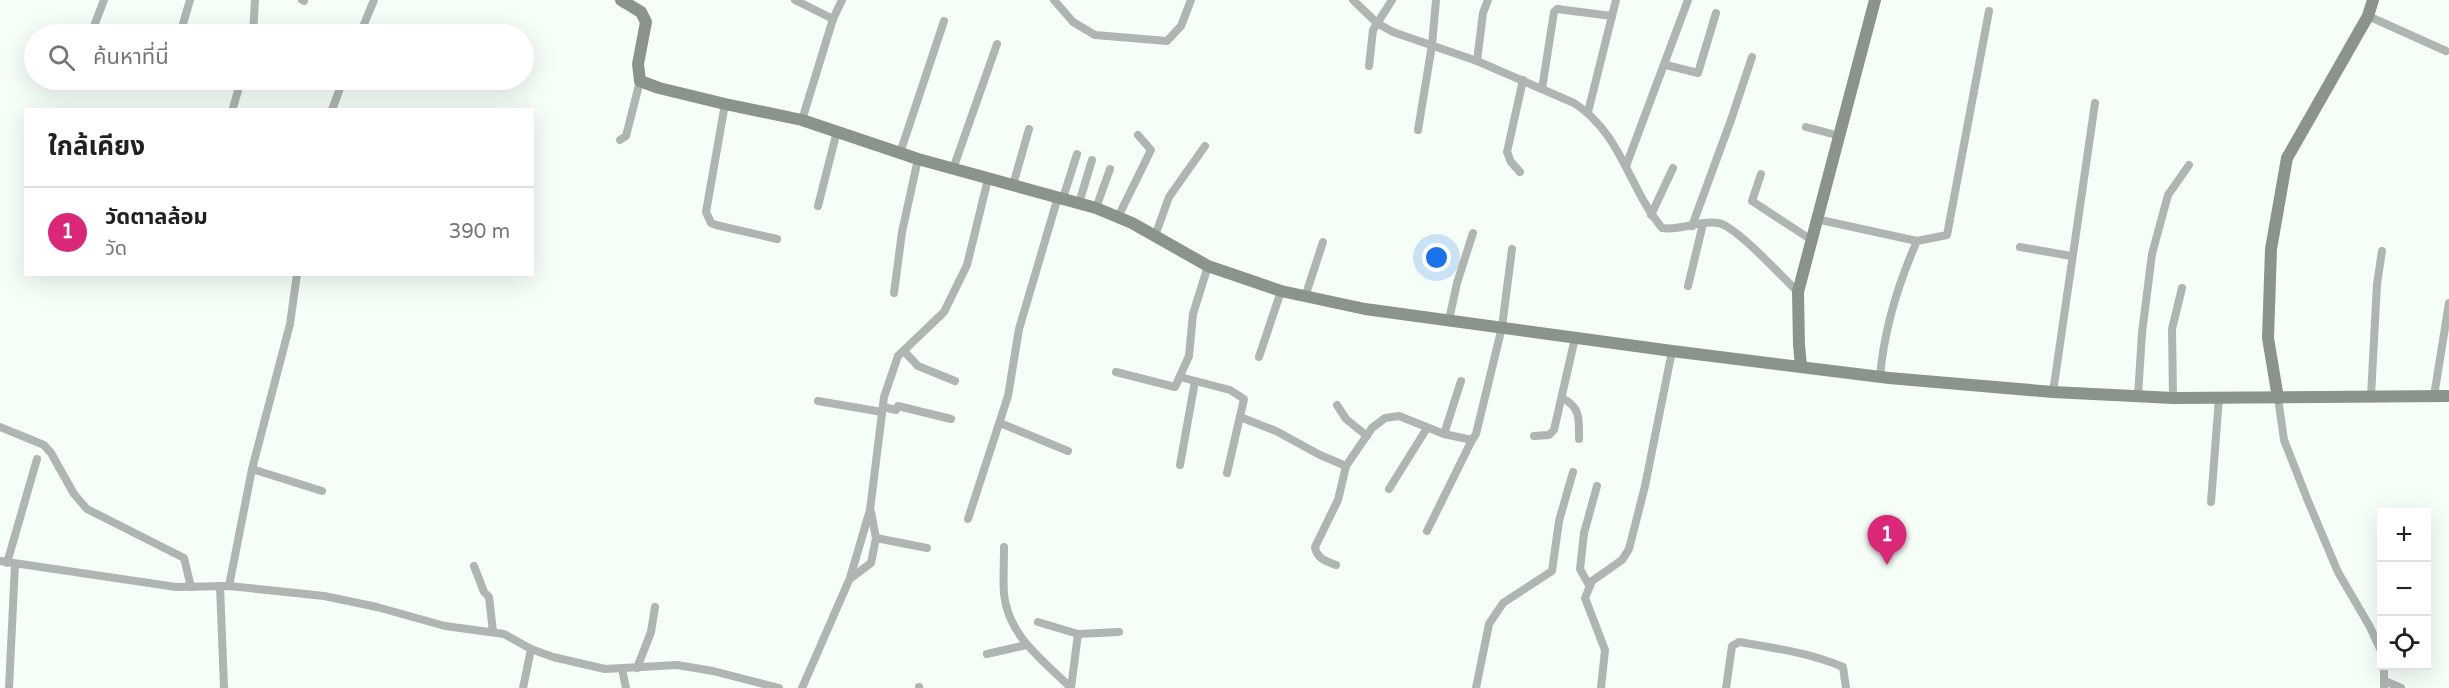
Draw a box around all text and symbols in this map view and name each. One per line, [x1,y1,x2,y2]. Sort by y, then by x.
search box [24,24,534,90]
icon: search [45,41,78,74]
text: ค้นหาที่นี่ [93,44,169,70]
text: ใกล้เคียง [48,131,145,162]
text: วัดตาลล้อม [105,204,208,230]
text: 1 [61,220,74,244]
text: 390 m [449,220,510,244]
text: วัด [105,237,127,261]
your location [1422,243,1451,272]
map controls [2377,508,2431,670]
button: + [2377,508,2431,562]
pin: 1 [1868,516,1906,565]
button: − [2377,562,2431,616]
button: locate [2377,616,2431,670]

